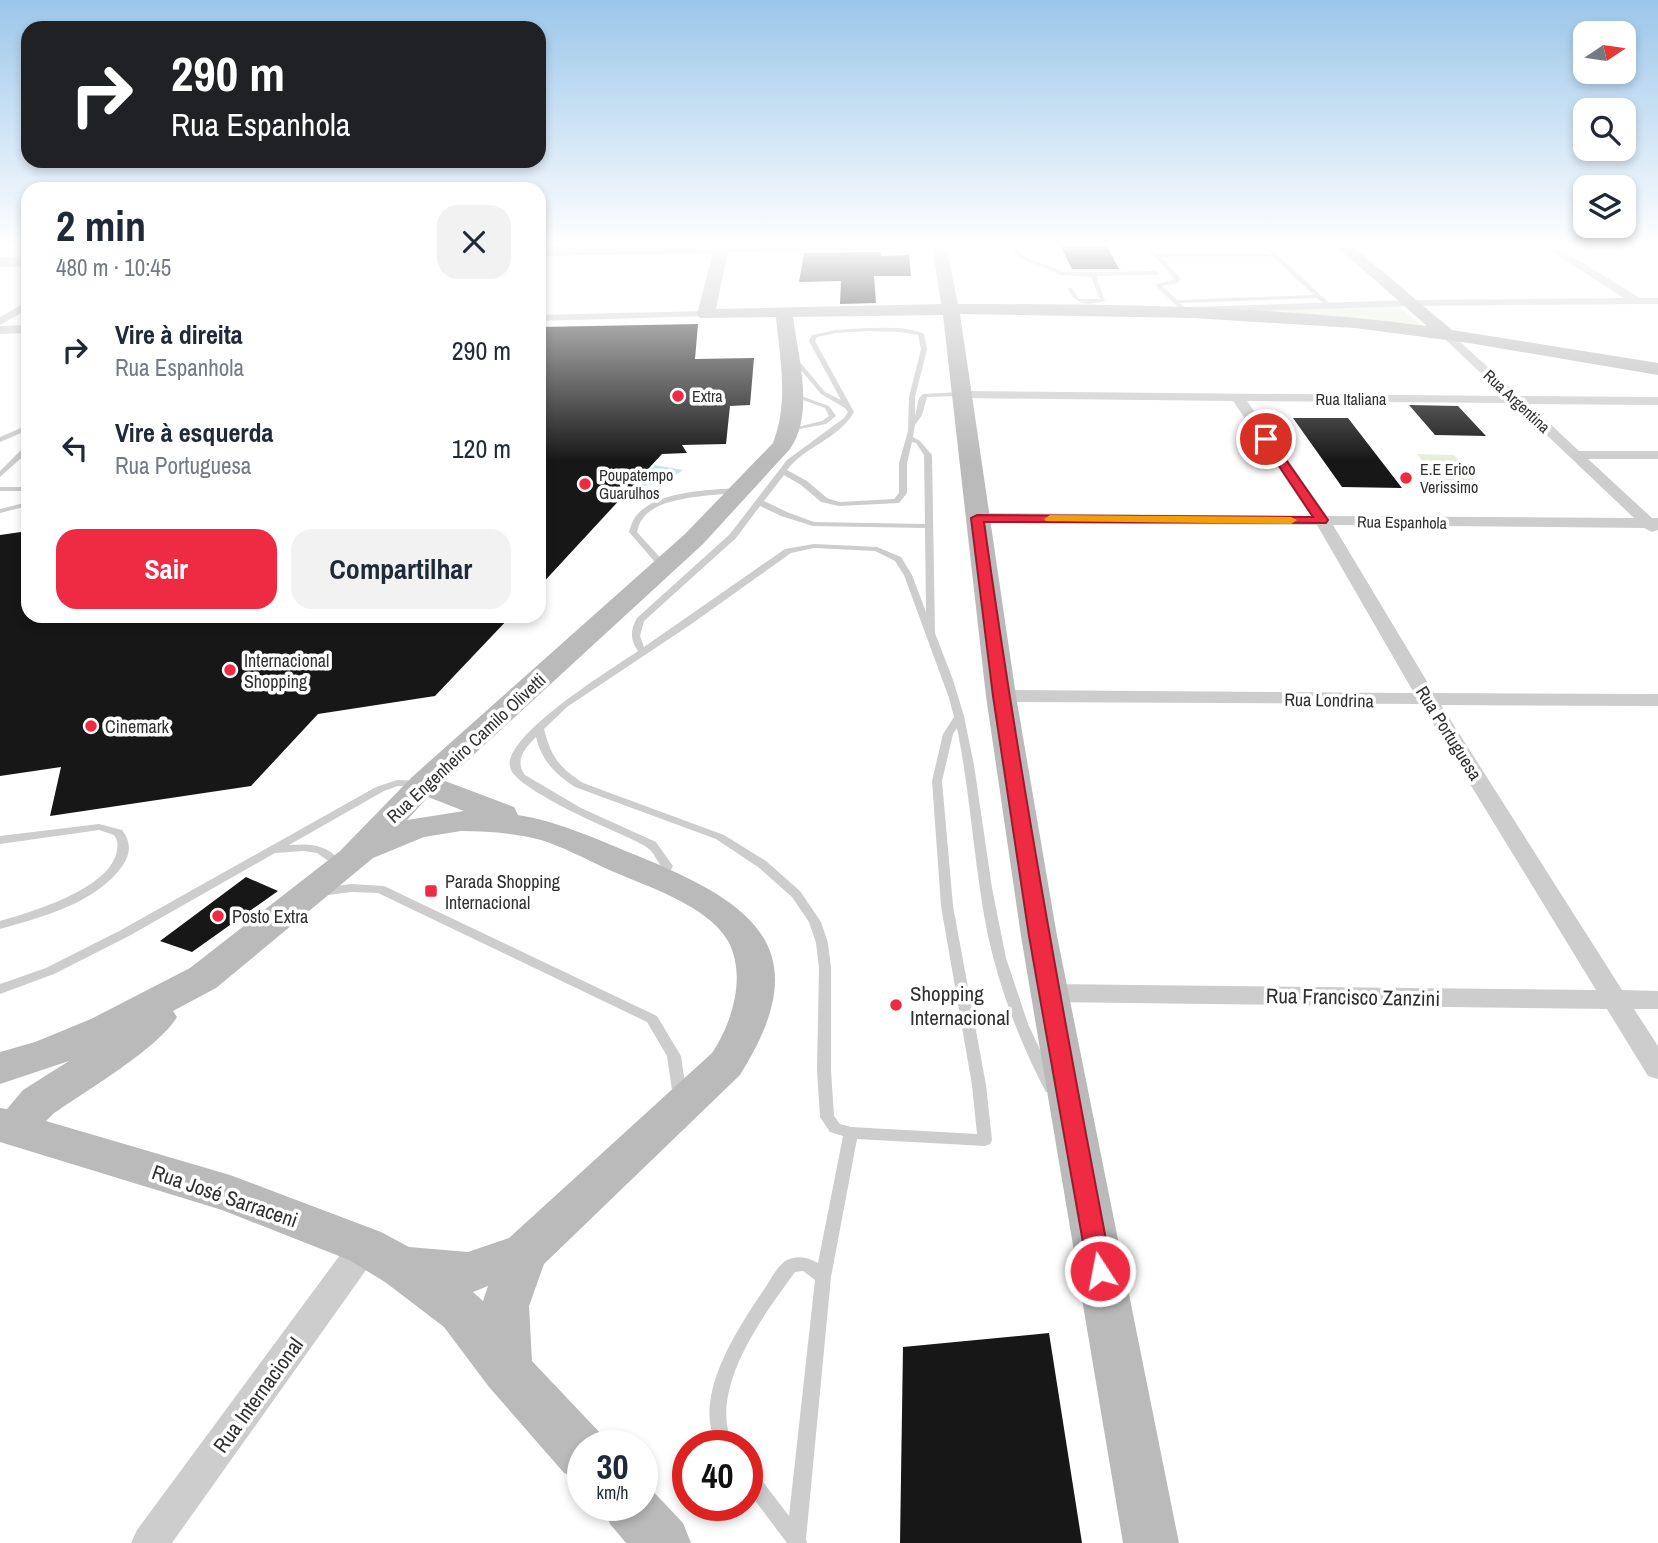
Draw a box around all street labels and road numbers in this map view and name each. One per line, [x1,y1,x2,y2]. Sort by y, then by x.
street label: Rua Argentina [1479,364,1556,438]
street label: Rua Italiana [1316,388,1387,410]
street label: Rua Espanhola [1357,510,1448,534]
street label: Rua Engenheiro Camilo Olivetti [381,668,551,828]
street label: Rua Portuguesa [1410,681,1488,785]
street label: Rua Londrina [1284,687,1374,713]
street label: Rua Francisco Zanzini [1266,981,1440,1013]
street label: Rua José Sarraceni [148,1158,302,1234]
street label: Rua Internacional [206,1331,310,1459]

